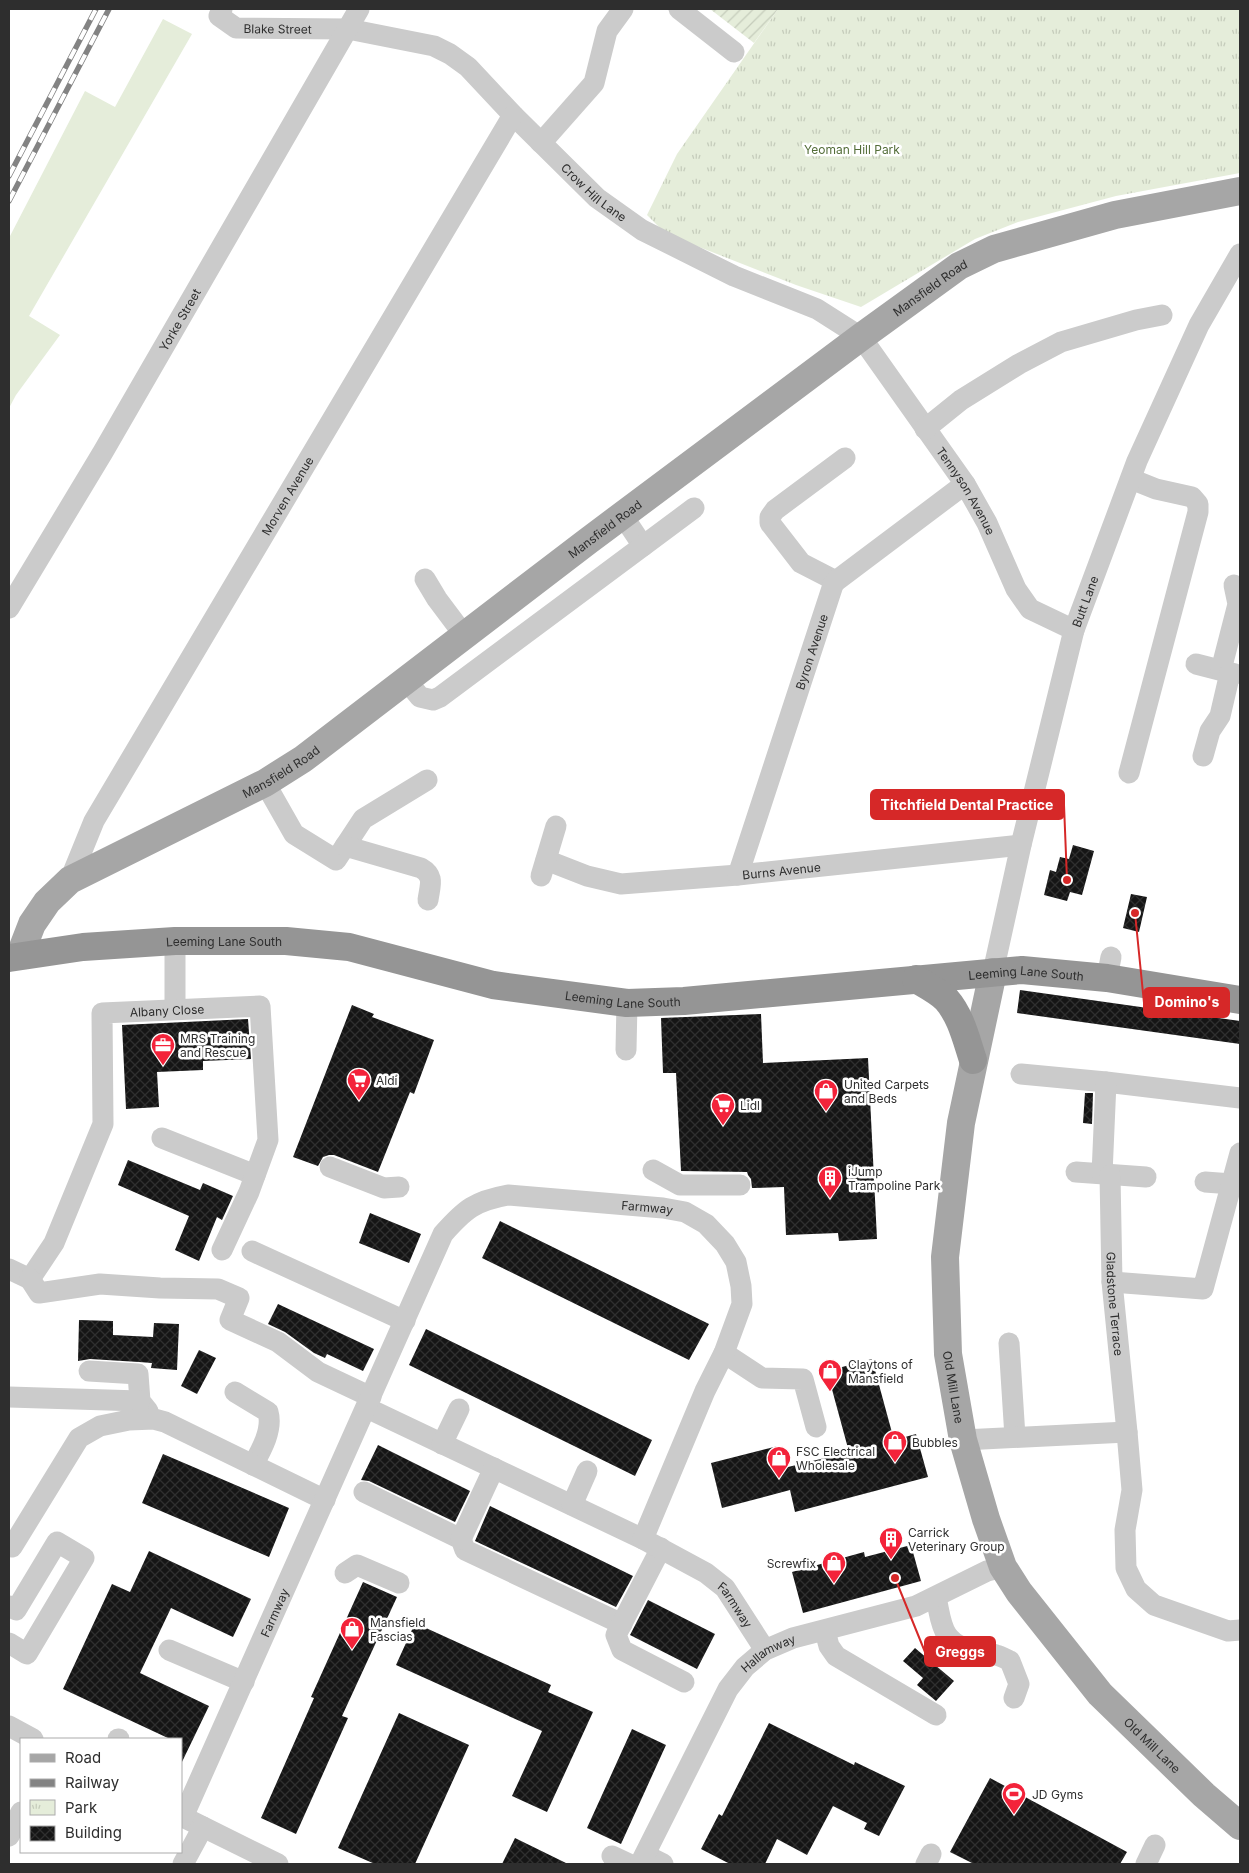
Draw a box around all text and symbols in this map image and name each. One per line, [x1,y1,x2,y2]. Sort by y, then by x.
street label: Blake Street [243,21,312,36]
park label: Yeoman Hill Park [804,142,900,157]
street label: Crow Hill Lane [558,160,630,224]
street label: Mansfield Road [890,256,969,319]
street label: Yorke Street [156,286,203,354]
street label: Tennyson Avenue [933,444,999,537]
street label: Morven Avenue [258,454,316,538]
street label: Mansfield Road [565,496,644,561]
street label: Butt Lane [1068,574,1101,629]
street label: Byron Avenue [792,612,831,691]
street label: Mansfield Road [240,742,322,801]
callout: Titchfield Dental Practice [871,790,1064,819]
text: Titchfield Dental Practice [881,796,1053,813]
street label: Burns Avenue [742,859,821,882]
street label: Leeming Lane South [165,934,282,949]
street label: Leeming Lane South [968,962,1085,983]
street label: Leeming Lane South [564,987,681,1011]
callout: Domino's [1144,988,1229,1017]
text: Domino's [1155,993,1220,1010]
street label: Albany Close [129,1001,205,1019]
place label: MRS Training and Rescue [180,1031,255,1060]
office icon: MRS Training and Rescue [150,1032,176,1066]
supermarket icon: Aldi [346,1067,372,1101]
place label: Aldi [376,1073,398,1088]
place label: United Carpets and Beds [844,1077,929,1106]
shop icon: United Carpets and Beds [813,1078,839,1112]
supermarket icon: Lidl [710,1092,736,1126]
place label: Lidl [740,1098,760,1113]
place label: iJump Trampoline Park [848,1164,941,1193]
building icon: iJump Trampoline Park [817,1165,843,1199]
street label: Farmway [621,1197,675,1217]
street label: Gladstone Terrace [1104,1252,1127,1357]
street label: Old Mill Lane [940,1350,967,1425]
place label: Claytons of Mansfield [848,1357,913,1386]
shop icon: Claytons of Mansfield [817,1358,843,1392]
shop icon: Bubbles [882,1429,908,1463]
place label: Bubbles [912,1435,958,1450]
place label: FSC Electrical Wholesale [796,1444,875,1473]
shop icon: FSC Electrical Wholesale [766,1445,792,1479]
place label: Carrick Veterinary Group [908,1525,1005,1554]
building icon: Carrick Veterinary Group [878,1526,904,1560]
shop icon: Screwfix [821,1550,847,1584]
place label: Screwfix [767,1556,816,1571]
street label: Farmway [715,1578,756,1630]
street label: Farmway [257,1585,292,1639]
place label: Mansfield Fascias [370,1615,426,1644]
shop icon: Mansfield Fascias [339,1616,365,1650]
street label: Hallamway [737,1630,798,1675]
callout: Greggs [925,1637,995,1666]
text: Greggs [935,1643,985,1660]
street label: Old Mill Lane [1121,1714,1184,1776]
legend [20,1738,182,1853]
text: Road [65,1748,101,1767]
text: Railway [65,1773,120,1792]
sports icon: JD Gyms [1001,1781,1027,1815]
place label: JD Gyms [1032,1787,1083,1802]
text: Park [65,1798,98,1817]
text: Building [65,1823,122,1842]

